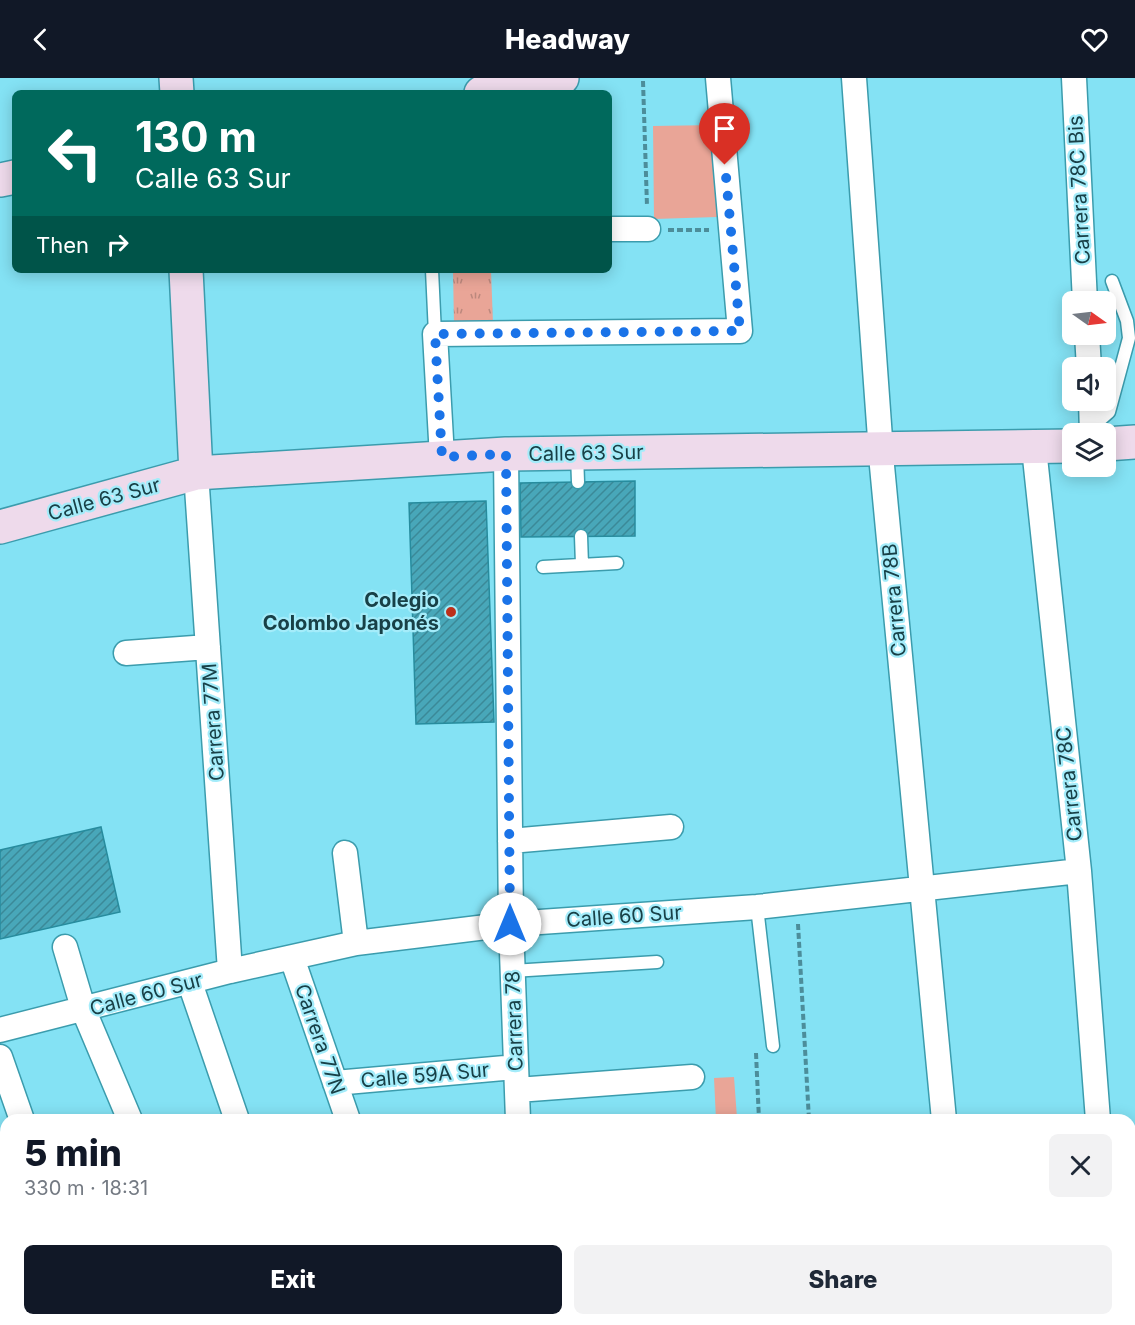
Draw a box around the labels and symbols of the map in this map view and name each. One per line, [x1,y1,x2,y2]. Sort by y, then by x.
pin [699,103,750,165]
street label: Carrera 78C Bis [1063,115,1095,265]
north arrow [1062,291,1116,345]
street label: Calle 63 Sur [528,440,644,466]
street label: Calle 63 Sur [45,472,163,526]
street label: Carrera 78B [877,542,911,658]
place label: Colegio Colombo Japonés [263,588,439,635]
marker: Colegio Colombo Japonés [444,605,458,619]
street label: Carrera 77M [197,662,229,782]
street label: Carrera 78C [1051,726,1087,842]
position arrow [478,892,542,956]
street label: Calle 60 Sur [565,900,683,932]
street label: Calle 60 Sur [87,967,205,1021]
street label: Carrera 78 [500,970,528,1072]
street label: Carrera 77N [290,981,350,1097]
street label: Calle 59A Sur [360,1057,491,1093]

